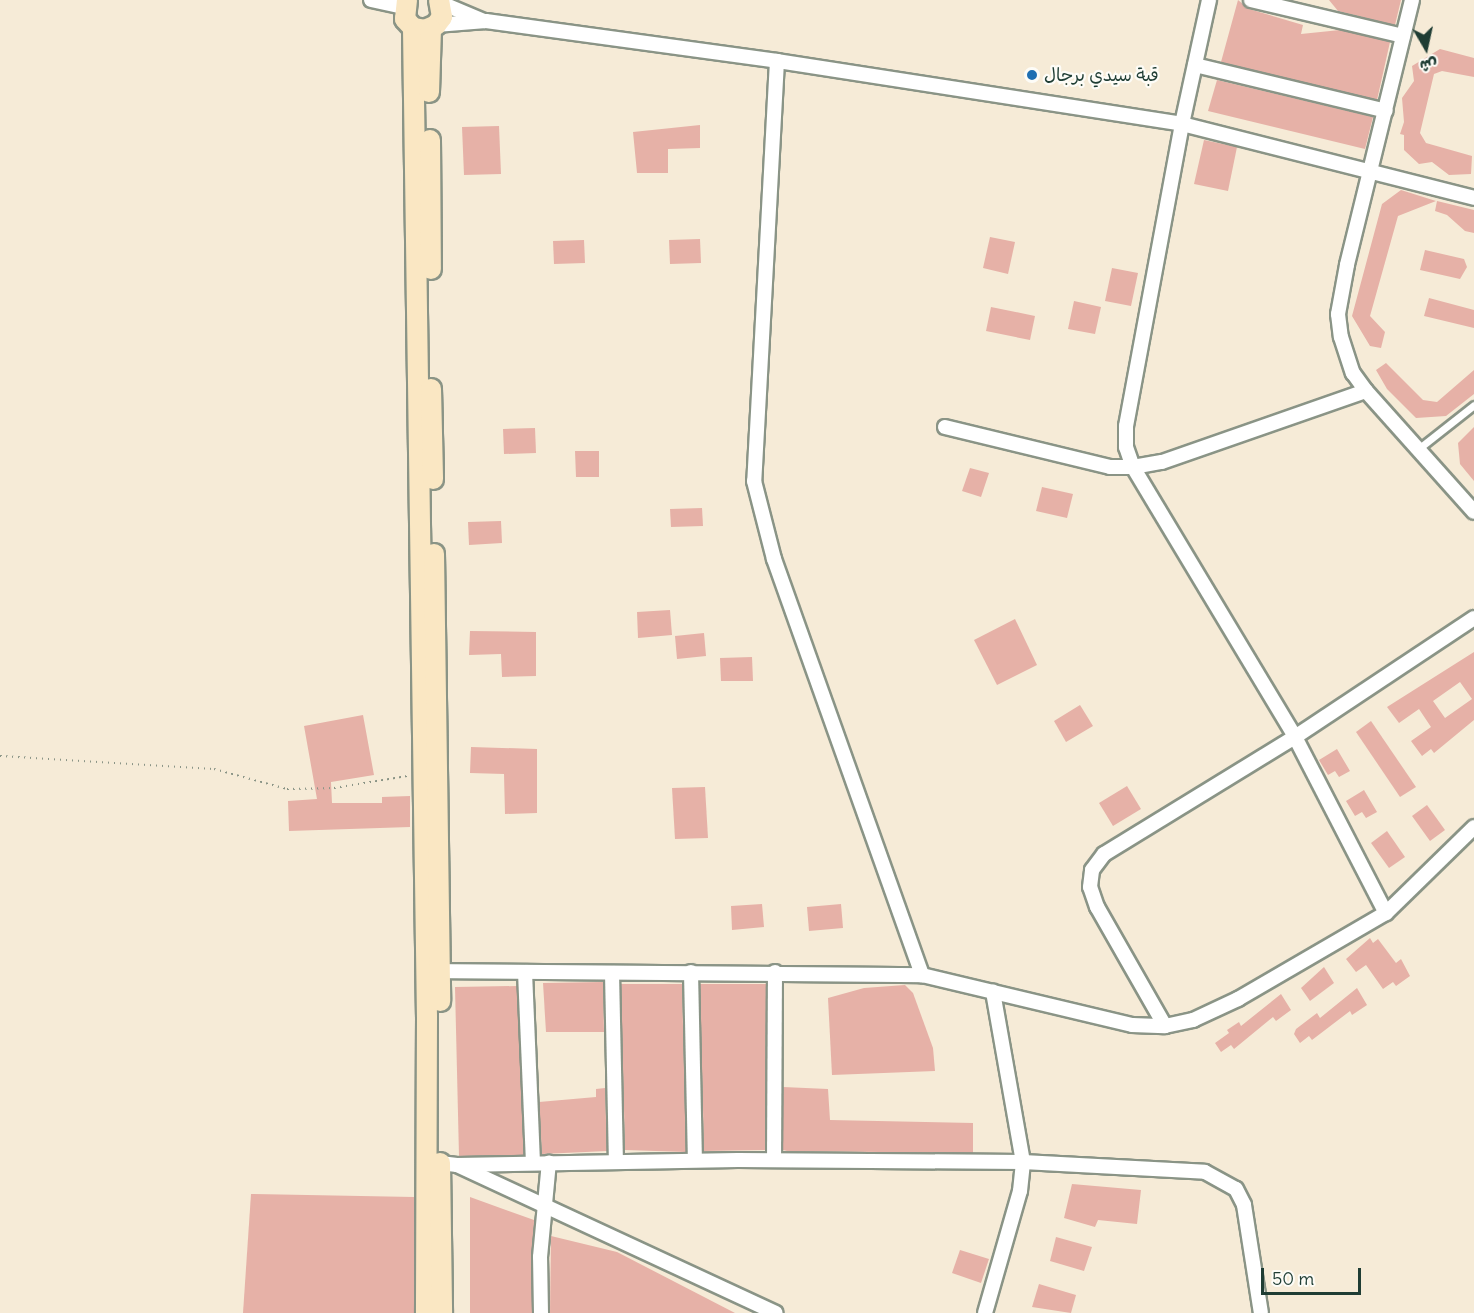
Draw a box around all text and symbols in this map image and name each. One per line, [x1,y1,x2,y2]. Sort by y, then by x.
north arrow [1396,18,1456,78]
text: ش [1419,55,1439,77]
place label: قبة سيدي برجال [1044,64,1159,86]
marker: قبة سيدي برجال [1025,68,1039,82]
scale bar [1264,1256,1364,1294]
text: 50 m [1272,1267,1314,1290]

